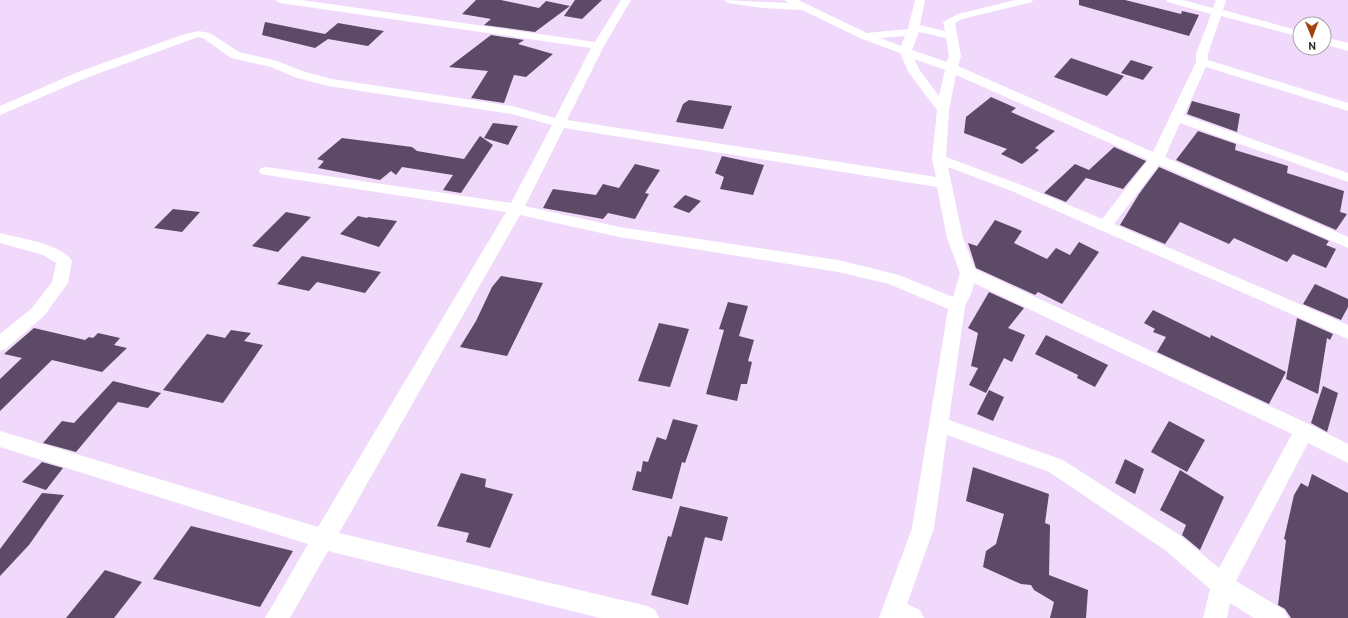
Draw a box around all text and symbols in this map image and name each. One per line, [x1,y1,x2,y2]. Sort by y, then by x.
north arrow [1292,16,1332,56]
text: N [1308,39,1316,53]

